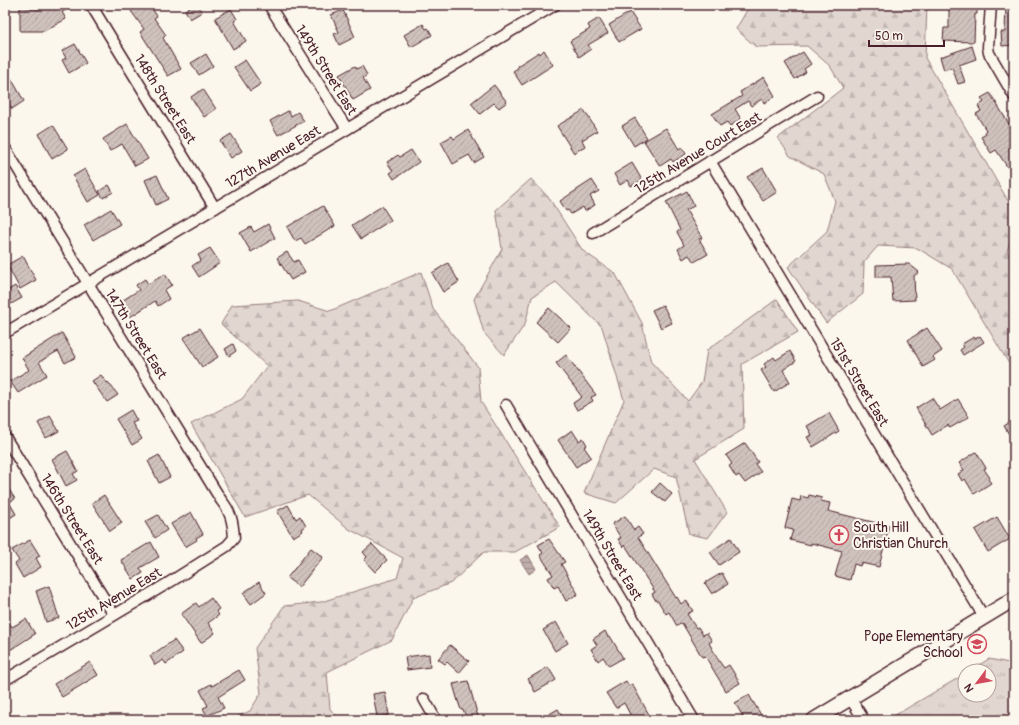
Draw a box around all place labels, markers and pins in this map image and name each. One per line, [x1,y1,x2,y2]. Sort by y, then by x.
place label: South Hill Christian Church [853,519,948,552]
church icon: South Hill Christian Church [828,524,850,546]
place label: Pope Elementary School [864,628,963,661]
school or university icon: Pope Elementary School [966,633,988,655]

